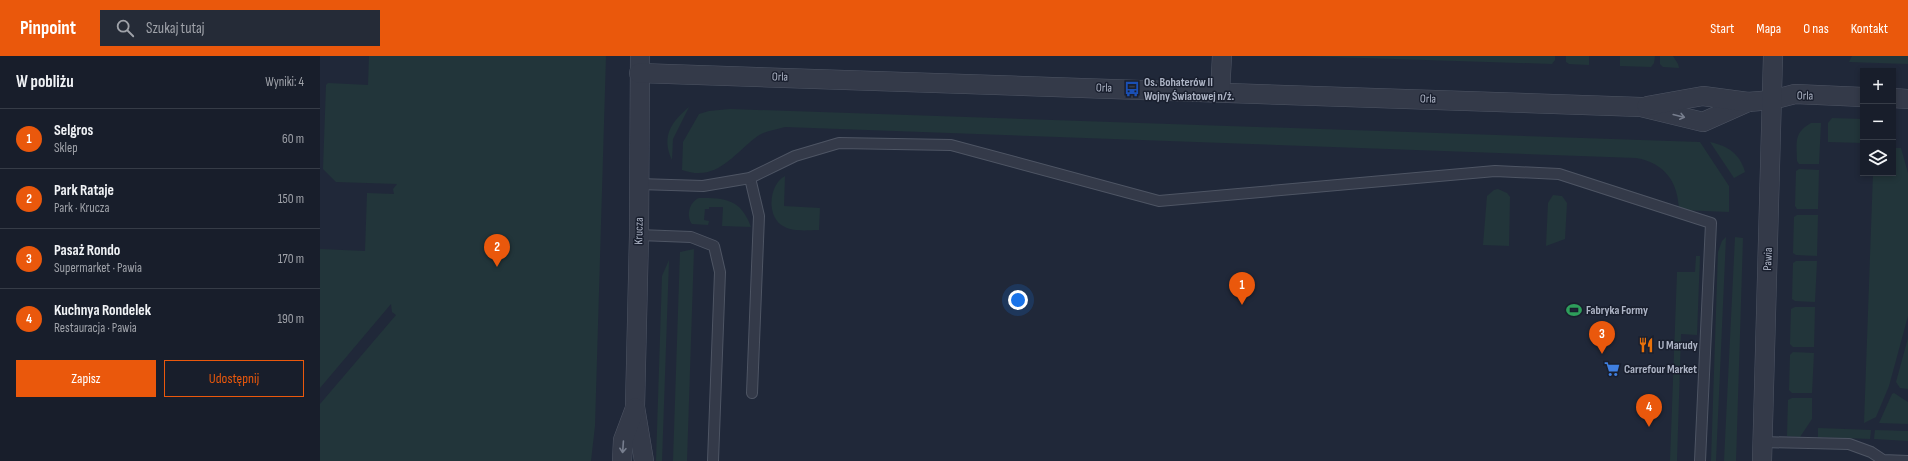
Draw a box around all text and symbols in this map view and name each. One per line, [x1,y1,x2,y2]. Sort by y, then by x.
search box [100,10,380,46]
text: Pinpoint [20,17,76,40]
icon: search [114,17,136,39]
text: Szukaj tutaj [146,19,204,38]
text: Start [1710,20,1734,37]
text: Mapa [1756,20,1781,37]
text: O nas [1803,20,1829,37]
text: Kontakt [1851,20,1888,37]
map controls [1860,68,1896,176]
button: + [1860,68,1896,104]
street label: Orla [772,69,789,85]
text: W pobliżu [16,72,74,92]
text: Wyniki: 4 [265,74,304,90]
place label: Os. Bohaterów II Wojny Światowej n/ż. [1144,75,1235,104]
street label: Orla [1096,80,1113,96]
bus stop icon: Os. Bohaterów II Wojny Światowej n/ż. [1123,80,1141,98]
street label: Orla [1797,88,1814,104]
street label: Orla [1420,91,1437,107]
button: − [1860,104,1896,140]
one-way arrow [1672,113,1685,121]
text: Selgros [54,121,93,140]
text: 1 [26,131,32,147]
text: 60 m [282,131,304,147]
text: Sklep [54,140,78,156]
button: layers [1860,140,1896,176]
text: Park Rataje [54,181,114,200]
text: 2 [26,191,32,207]
text: 150 m [278,191,304,207]
text: Park · Krucza [54,200,110,216]
street label: Krucza [631,217,647,245]
pin: 2 [484,234,510,267]
text: Pasaż Rondo [54,241,120,260]
street label: Pawia [1760,247,1776,271]
text: 3 [26,251,32,267]
text: 170 m [278,251,304,267]
text: Supermarket · Pawia [54,260,142,276]
pin: 1 [1229,272,1255,305]
your location [1008,290,1028,310]
text: Kuchnya Rondelek [54,301,151,320]
sports icon: Fabryka Formy [1565,301,1583,319]
place label: Fabryka Formy [1586,303,1648,318]
text: 4 [26,311,32,327]
text: 190 m [277,311,304,327]
text: Restauracja · Pawia [54,320,137,336]
pin: 3 [1589,321,1615,354]
restaurant icon: U Marudy [1637,336,1655,354]
place label: U Marudy [1658,338,1698,353]
button: Zapisz [16,360,156,397]
button: Udostępnij [164,360,304,397]
supermarket icon: Carrefour Market [1603,360,1621,378]
place label: Carrefour Market [1624,362,1697,377]
pin: 4 [1636,394,1662,427]
one-way arrow [619,440,626,453]

